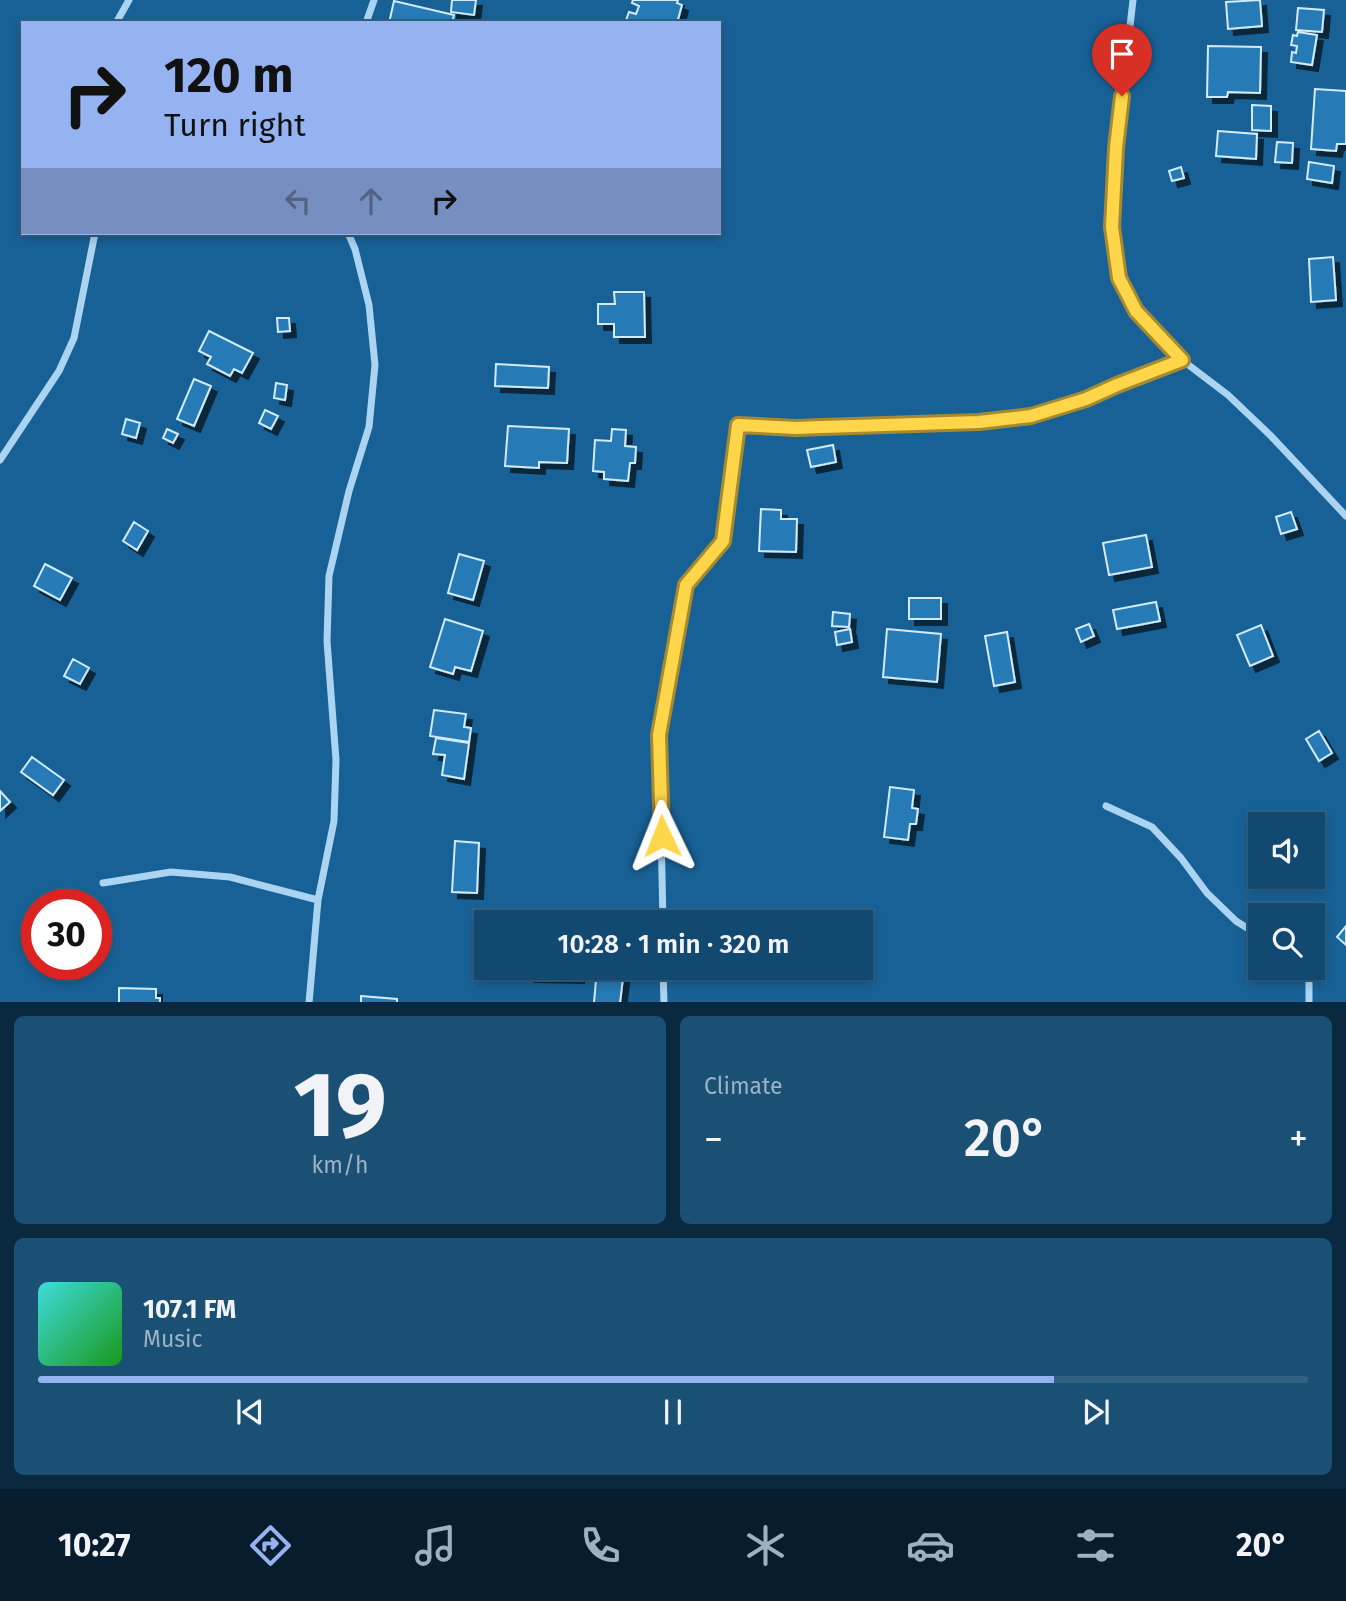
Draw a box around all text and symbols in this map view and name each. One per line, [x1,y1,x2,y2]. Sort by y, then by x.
pin [1092,24,1152,96]
icon: arrive [1103,35,1141,73]
text: 120 m [164,46,294,105]
icon: right [49,49,140,140]
text: Turn right [164,106,306,144]
icon: left [279,182,317,220]
icon: ahead [352,182,390,220]
icon: right [425,182,463,220]
position arrow [625,799,699,873]
map controls [1248,812,1325,980]
button: sound [1248,812,1325,889]
speed limit sign: 30 [21,889,112,980]
button: search [1248,903,1325,980]
text: 10:28 · 1 min · 320 m [558,929,789,960]
text: 19 [293,1051,387,1160]
text: Climate [704,1072,783,1100]
text: 20° [964,1107,1048,1170]
text: − [704,1116,723,1162]
text: + [1289,1116,1308,1162]
text: km/h [312,1151,368,1179]
text: 107.1 FM [143,1294,236,1325]
text: Music [143,1325,203,1353]
icon: previous [231,1393,269,1431]
icon: pause [654,1393,692,1431]
icon: next [1077,1393,1115,1431]
icon: directions [246,1521,295,1570]
icon: music [411,1521,460,1570]
icon: phone [576,1521,625,1570]
icon: climate [741,1521,790,1570]
icon: car [906,1521,955,1570]
icon: filters [1071,1521,1120,1570]
text: 10:27 [58,1526,130,1564]
text: 20° [1236,1526,1288,1564]

